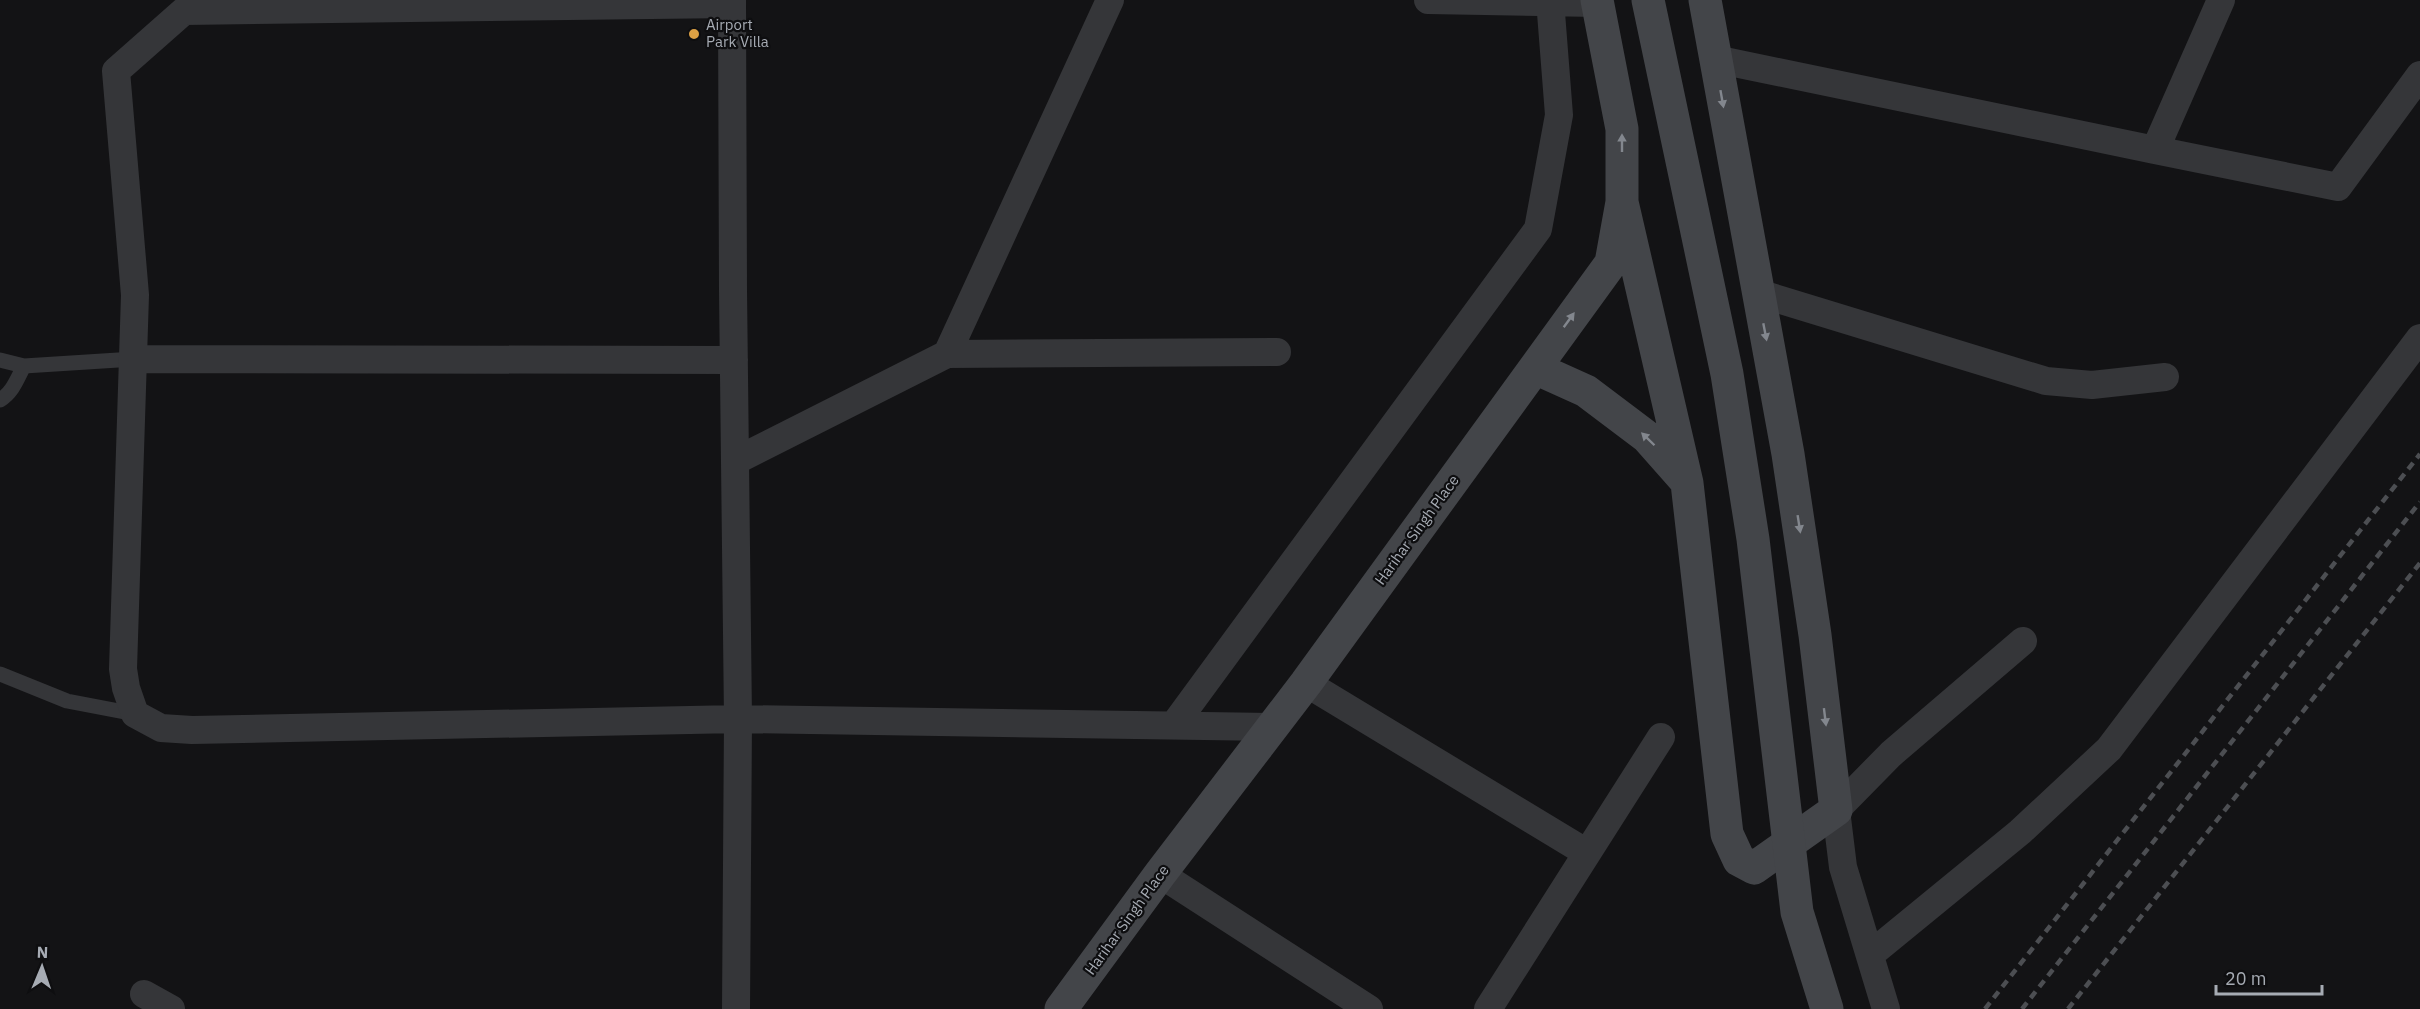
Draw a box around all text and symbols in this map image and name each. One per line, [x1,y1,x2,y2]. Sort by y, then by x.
place label: Airport Park Villa [706,15,769,51]
marker: Airport Park Villa [687,27,701,41]
one-way arrow [1718,90,1727,109]
one-way arrow [1617,134,1627,153]
one-way arrow [1563,313,1575,328]
one-way arrow [1761,323,1770,342]
one-way arrow [1641,433,1655,447]
street label: Harihar Singh Place [1370,471,1463,588]
one-way arrow [1794,515,1803,534]
one-way arrow [1820,708,1830,727]
street label: Harihar Singh Place [1080,861,1173,978]
north arrow [12,937,72,997]
text: N [36,942,49,962]
scale bar [2216,958,2322,996]
text: 20 m [2225,967,2267,990]

